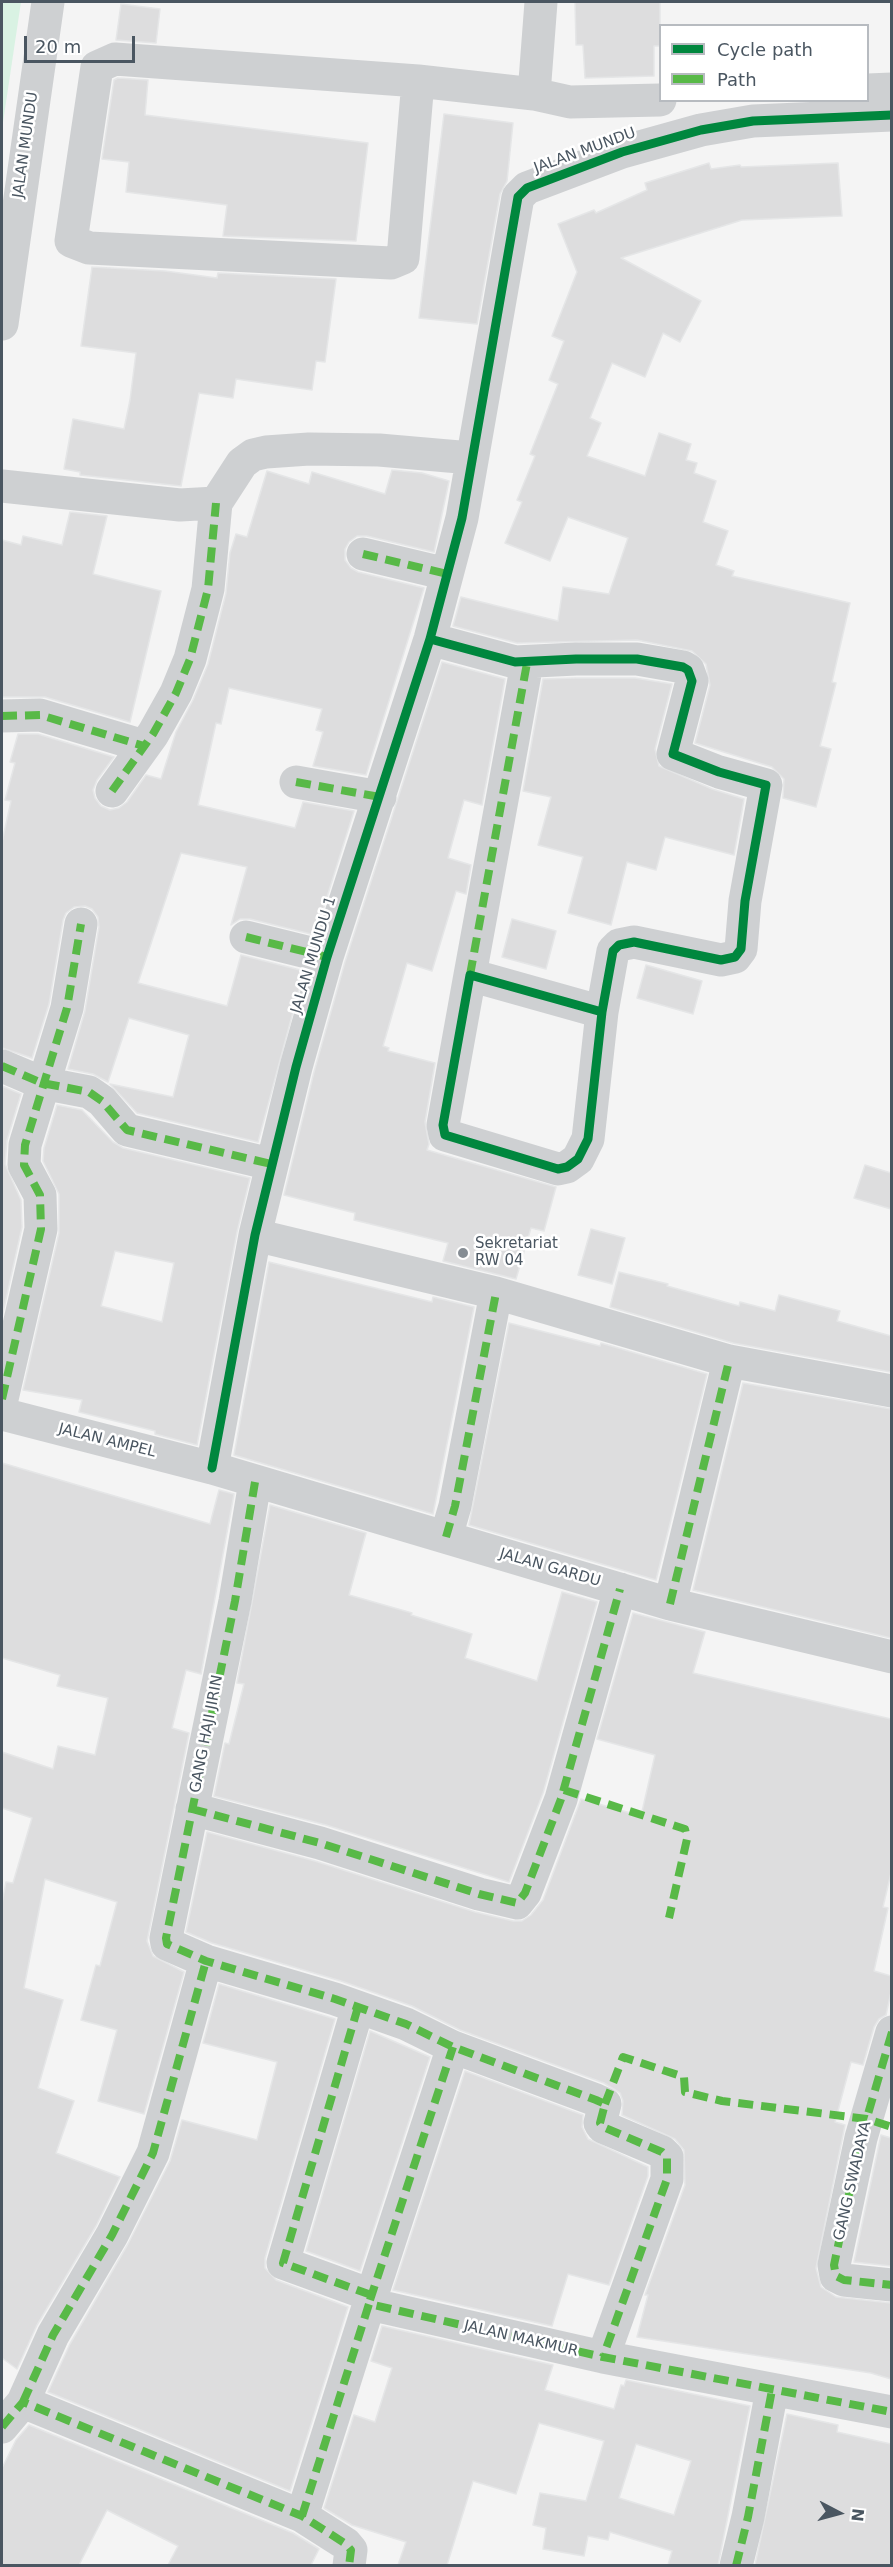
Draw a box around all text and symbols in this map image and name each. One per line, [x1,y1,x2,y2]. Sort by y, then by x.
scale bar [27,24,138,62]
legend [659,24,869,102]
text: 20 m [35,36,81,57]
text: Cycle path [717,39,813,60]
text: Path [717,69,757,90]
street label: JALAN MUNDU [10,91,42,199]
street label: JALAN MUNDU [532,124,638,178]
street label: JALAN MUNDU 1 [288,894,340,1016]
place label: Sekretariat RW 04 [475,1235,558,1270]
marker: Sekretariat RW 04 [456,1246,470,1260]
street label: JALAN AMPEL [57,1420,157,1462]
street label: JALAN GARDU [497,1545,603,1591]
street label: GANG HAJI JIRIN [187,1674,227,1794]
street label: GANG SWADAYA [831,2120,875,2242]
street label: JALAN MAKMUR [462,2317,580,2361]
north arrow [809,2483,869,2543]
text: N [847,2507,868,2523]

